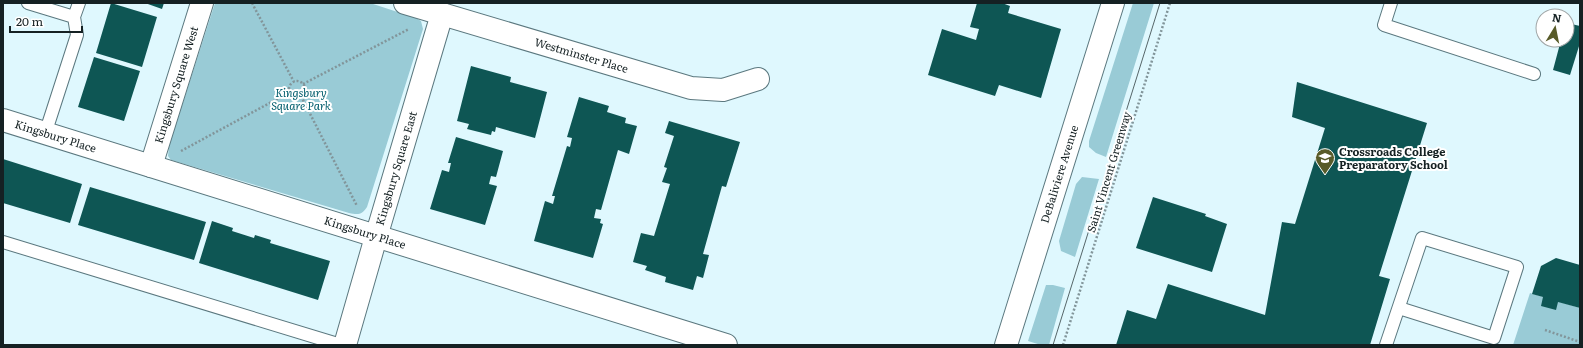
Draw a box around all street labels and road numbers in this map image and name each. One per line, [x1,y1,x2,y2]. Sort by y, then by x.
street label: Kingsbury Square West [150,23,201,145]
street label: Westminster Place [533,33,631,76]
street label: Kingsbury Square East [371,108,420,227]
street label: Saint Vincent Greenway [1082,109,1134,234]
street label: Kingsbury Place [13,115,99,156]
street label: DeBaliviere Avenue [1036,123,1081,225]
street label: Kingsbury Place [322,211,408,252]

